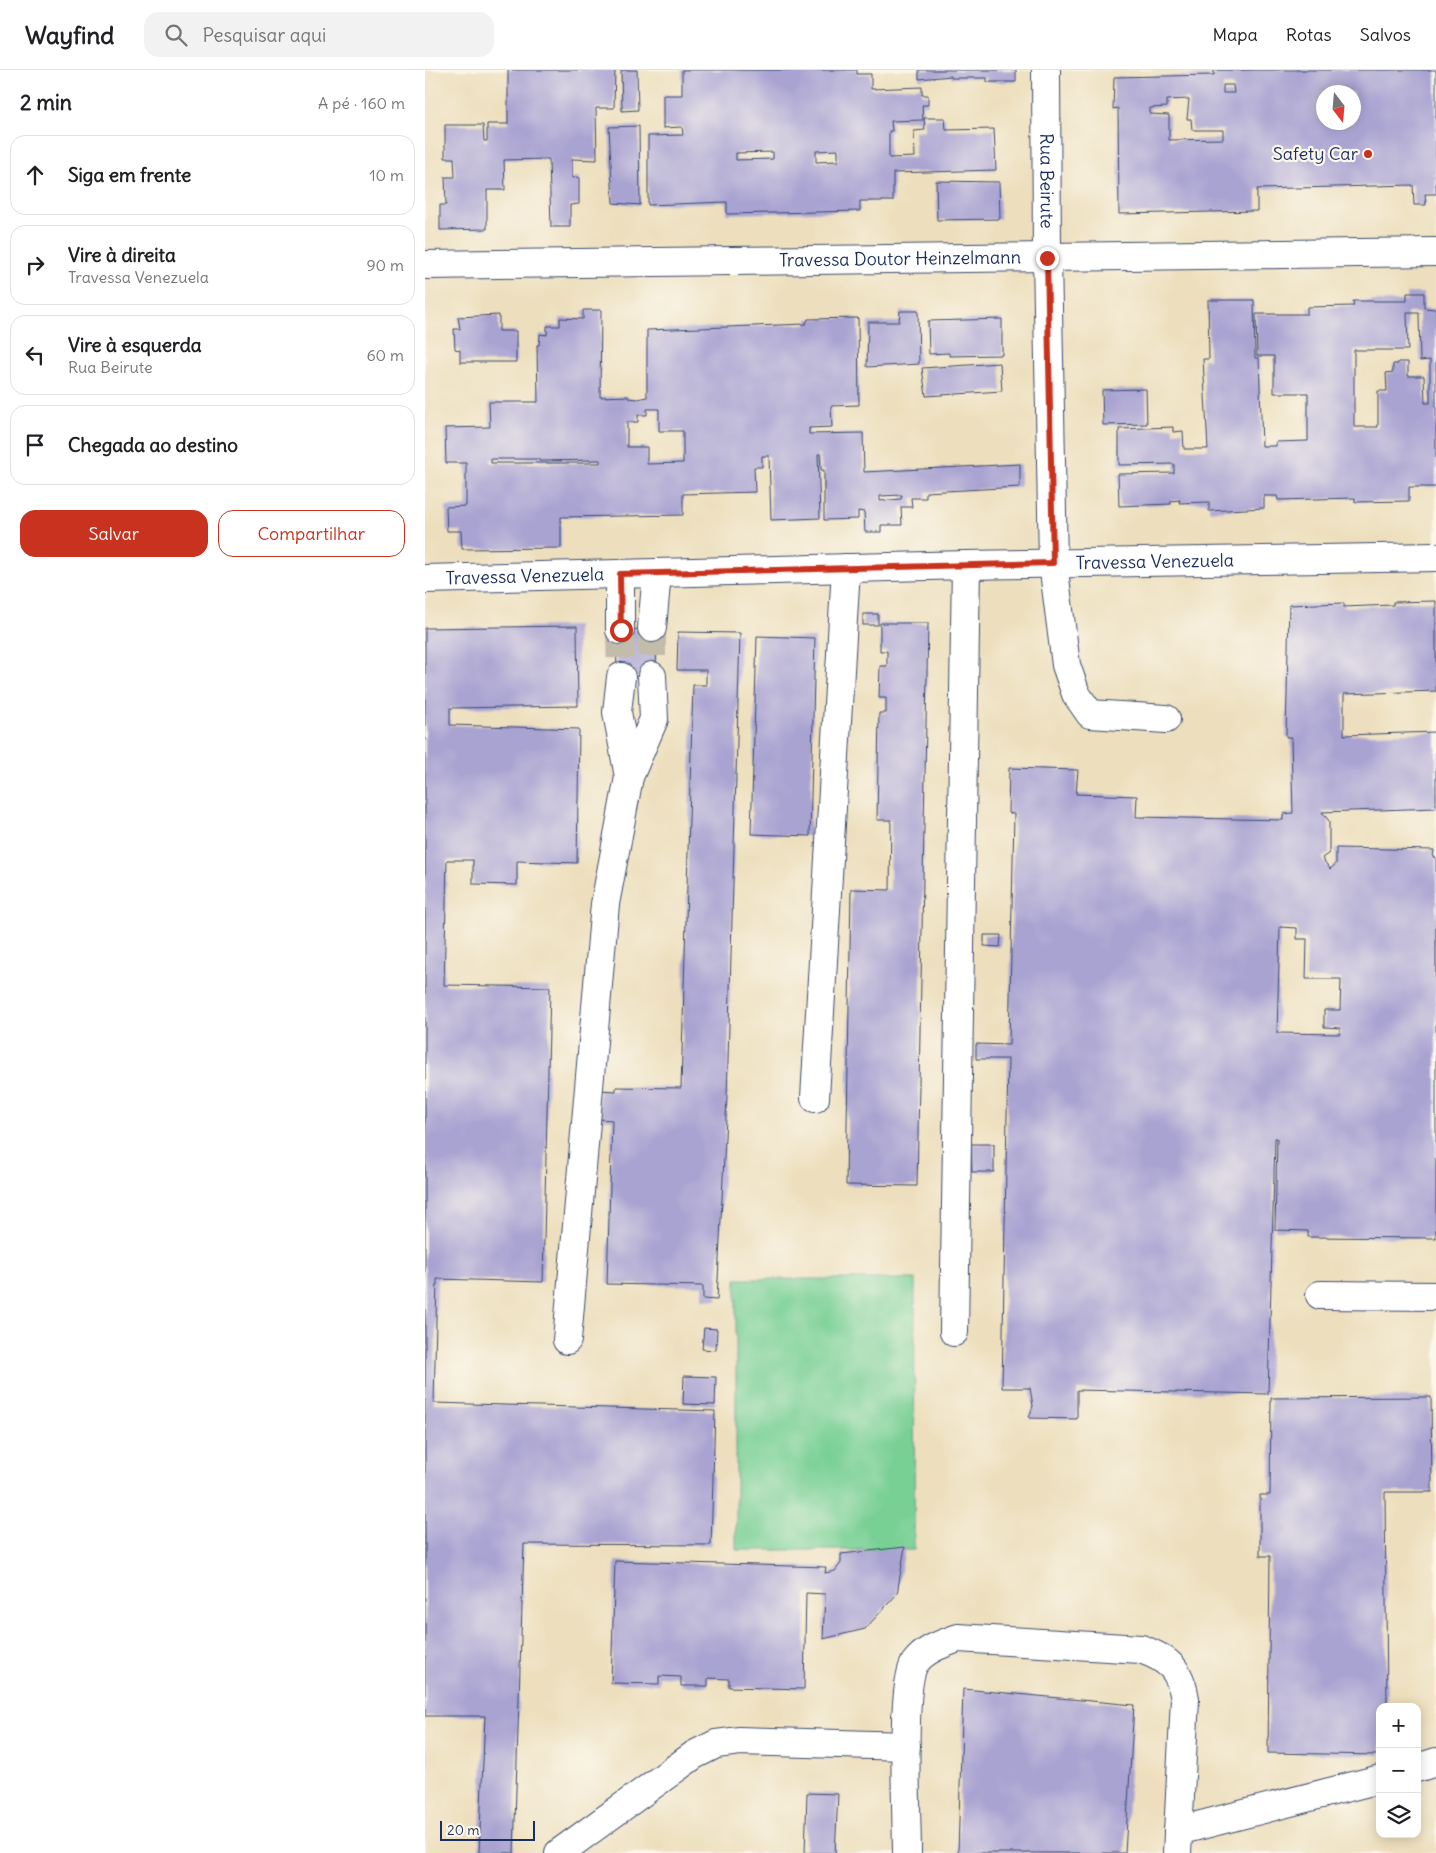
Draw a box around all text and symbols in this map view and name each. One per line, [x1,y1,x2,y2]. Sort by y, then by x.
search box [144,12,494,57]
text: Wayfind [25,20,114,50]
icon: search [162,21,190,49]
text: Pesquisar aqui [202,23,326,47]
text: Mapa [1213,23,1258,46]
text: Rotas [1286,23,1332,46]
text: Salvos [1360,23,1411,46]
north arrow [1316,85,1361,130]
text: 2 min [20,89,72,116]
text: A pé · 160 m [318,93,405,113]
street label: Rua Beirute [1035,133,1059,229]
place label: Safety Car [1273,142,1359,165]
marker: Safety Car [1362,148,1374,160]
icon: ahead [21,161,49,189]
text: Siga em frente [68,163,191,187]
text: 10 m [369,165,404,185]
text: Vire à direita [68,243,176,267]
street label: Travessa Doutor Heinzelmann [779,245,1021,271]
route end [1036,247,1059,270]
icon: right [21,251,49,279]
text: 90 m [366,255,404,275]
text: Travessa Venezuela [68,267,209,287]
text: Vire à esquerda [68,333,202,357]
icon: left [21,341,49,369]
text: 60 m [366,345,404,365]
text: Rua Beirute [68,357,153,377]
icon: arrive [21,431,49,459]
text: Chegada ao destino [68,433,238,457]
button: Salvar [20,510,208,557]
button: Compartilhar [218,510,405,557]
street label: Travessa Venezuela [1075,548,1234,574]
street label: Travessa Venezuela [445,562,604,589]
route start [610,619,633,642]
map controls [1376,1703,1421,1838]
button: + [1376,1703,1421,1748]
button: − [1376,1748,1421,1793]
button: layers [1376,1793,1421,1838]
scale bar [440,1818,535,1841]
text: 20 m [447,1821,480,1839]

